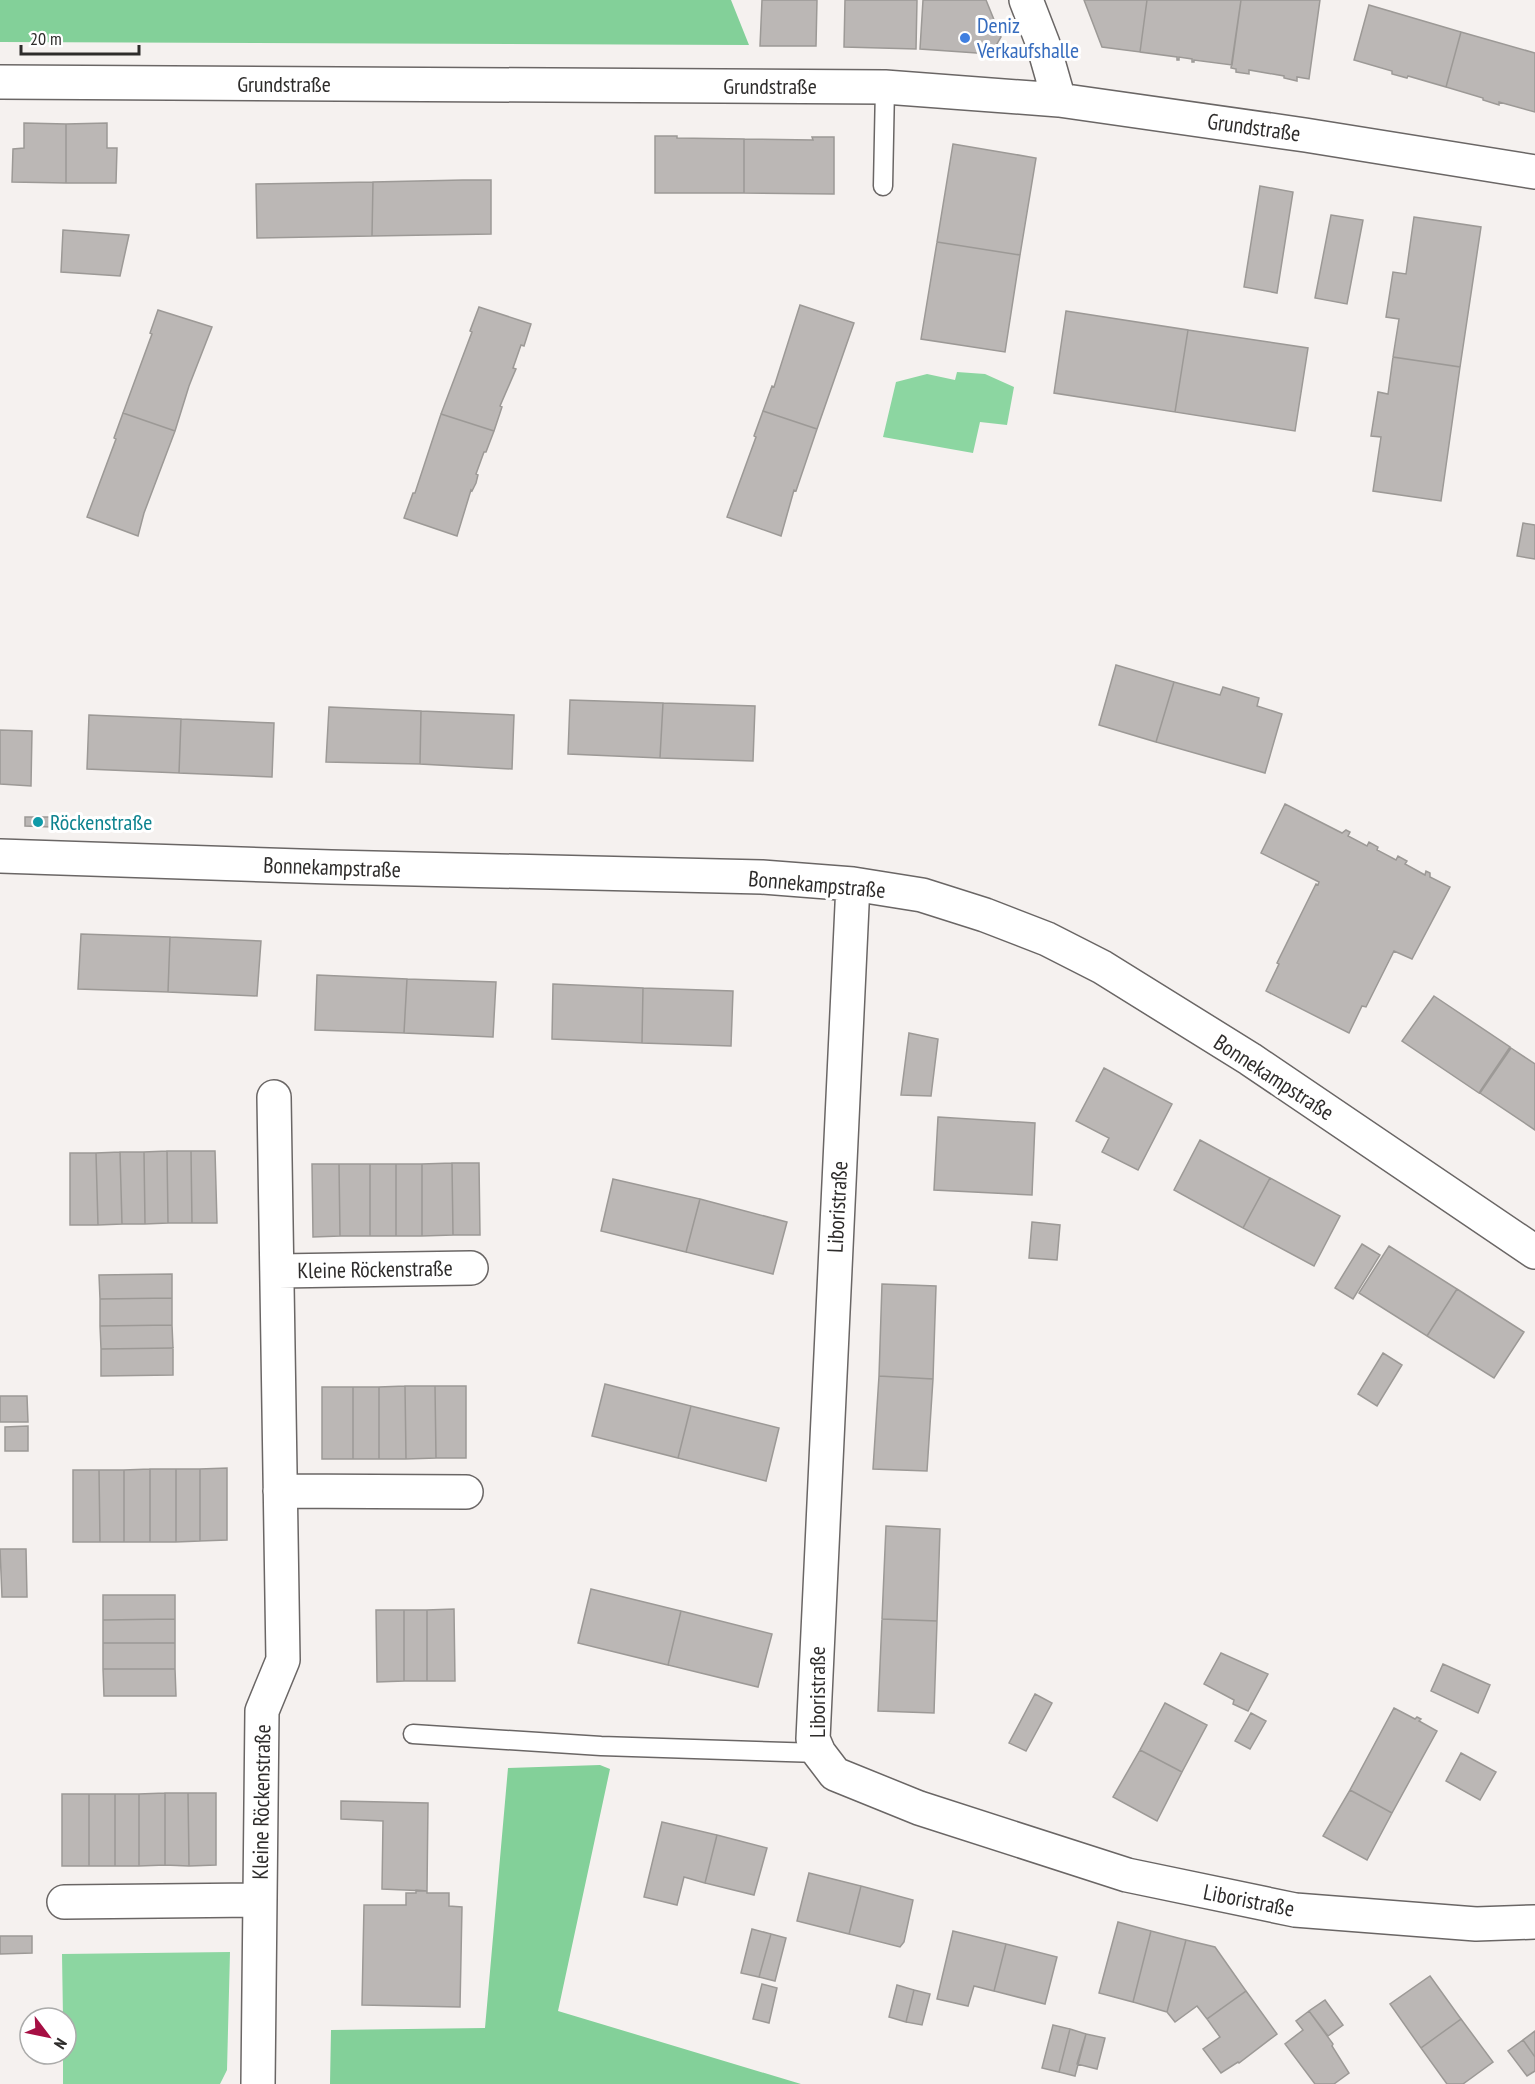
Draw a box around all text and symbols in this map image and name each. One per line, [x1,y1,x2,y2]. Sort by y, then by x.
place label: Deniz Verkaufshalle [976,11,1079,64]
scale bar [21,18,140,56]
text: 20 m [30,27,62,50]
marker: Deniz Verkaufshalle [958,31,972,45]
street label: Grundstraße [237,70,331,98]
street label: Grundstraße [723,72,817,100]
street label: Grundstraße [1206,107,1302,147]
place label: Röckenstraße [50,808,152,836]
marker: Röckenstraße [31,815,45,829]
street label: Bonnekampstraße [263,851,401,883]
street label: Bonnekampstraße [747,864,887,904]
street label: Bonnekampstraße [1209,1028,1339,1126]
street label: Liboristraße [821,1160,853,1254]
street label: Kleine Röckenstraße [297,1254,453,1284]
street label: Liboristraße [803,1646,831,1738]
street label: Kleine Röckenstraße [246,1724,276,1880]
street label: Liboristraße [1201,1877,1297,1923]
north arrow [18,2006,78,2066]
text: N [50,2035,71,2053]

